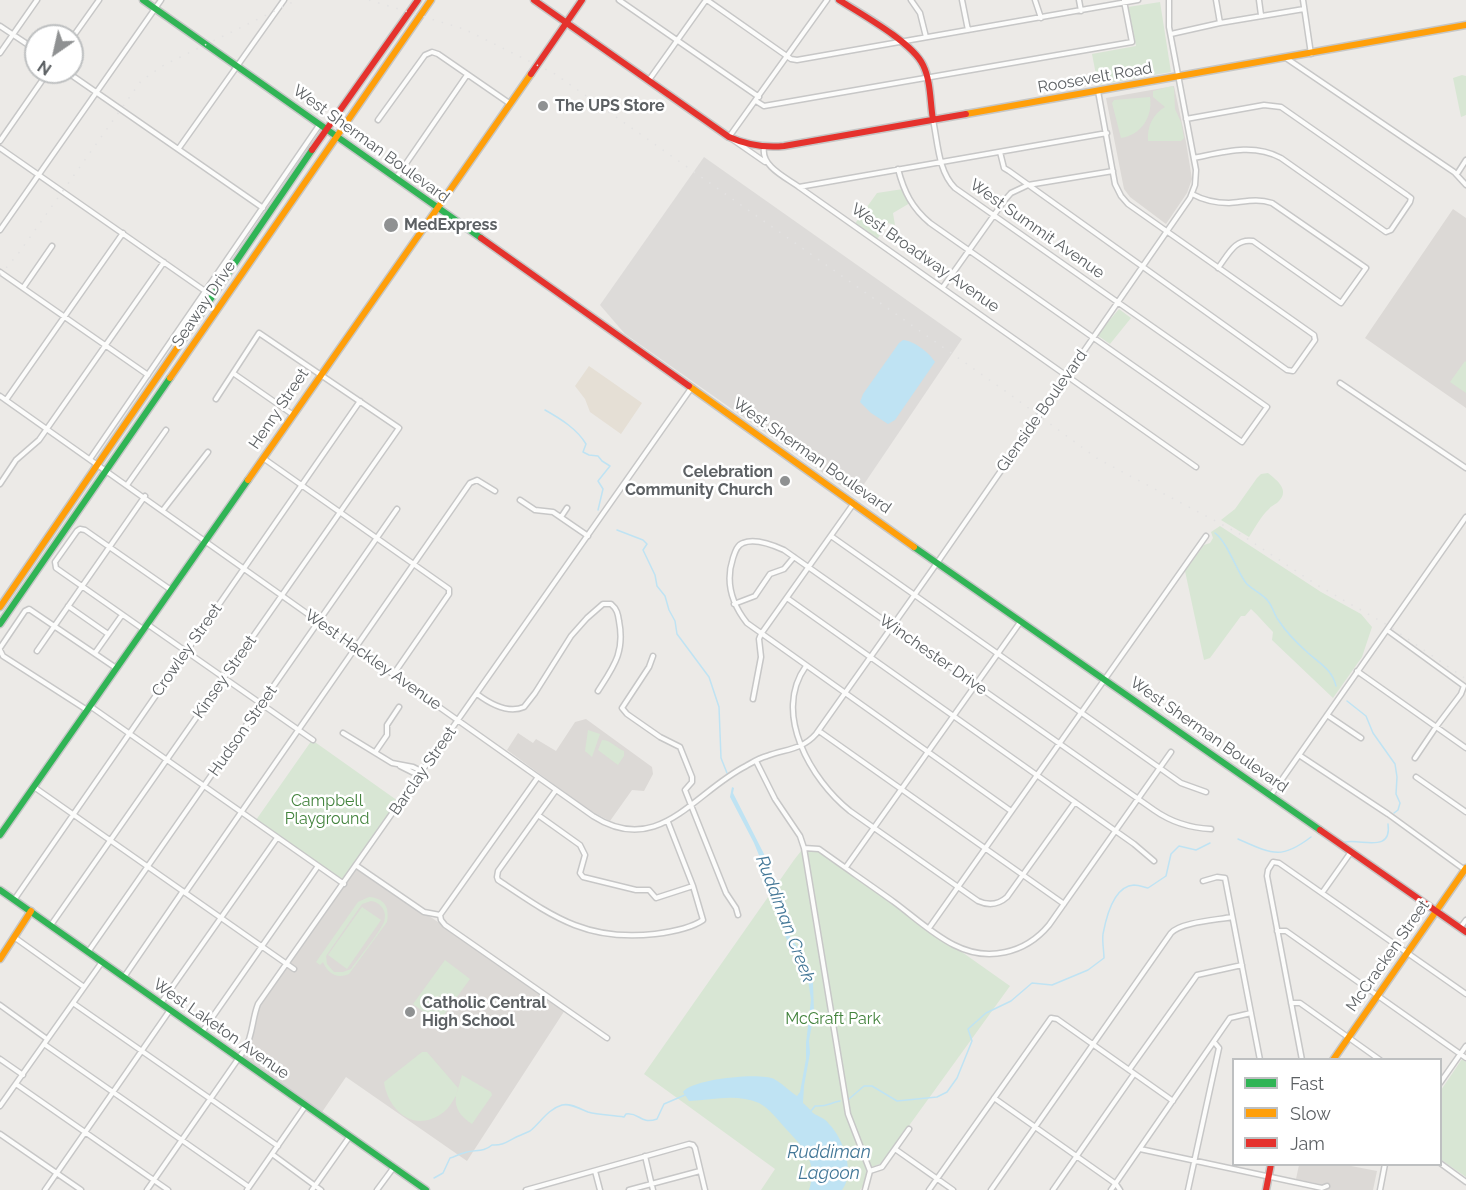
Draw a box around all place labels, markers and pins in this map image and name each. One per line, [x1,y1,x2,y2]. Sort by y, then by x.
place label: The UPS Store [555,96,665,116]
marker: The UPS Store [536,99,550,113]
place label: MedExpress [404,215,497,235]
marker: MedExpress [382,216,400,234]
place label: Celebration Community Church [625,462,773,500]
marker: Celebration Community Church [778,474,792,488]
place label: Catholic Central High School [422,993,546,1031]
marker: Catholic Central High School [403,1005,417,1019]

